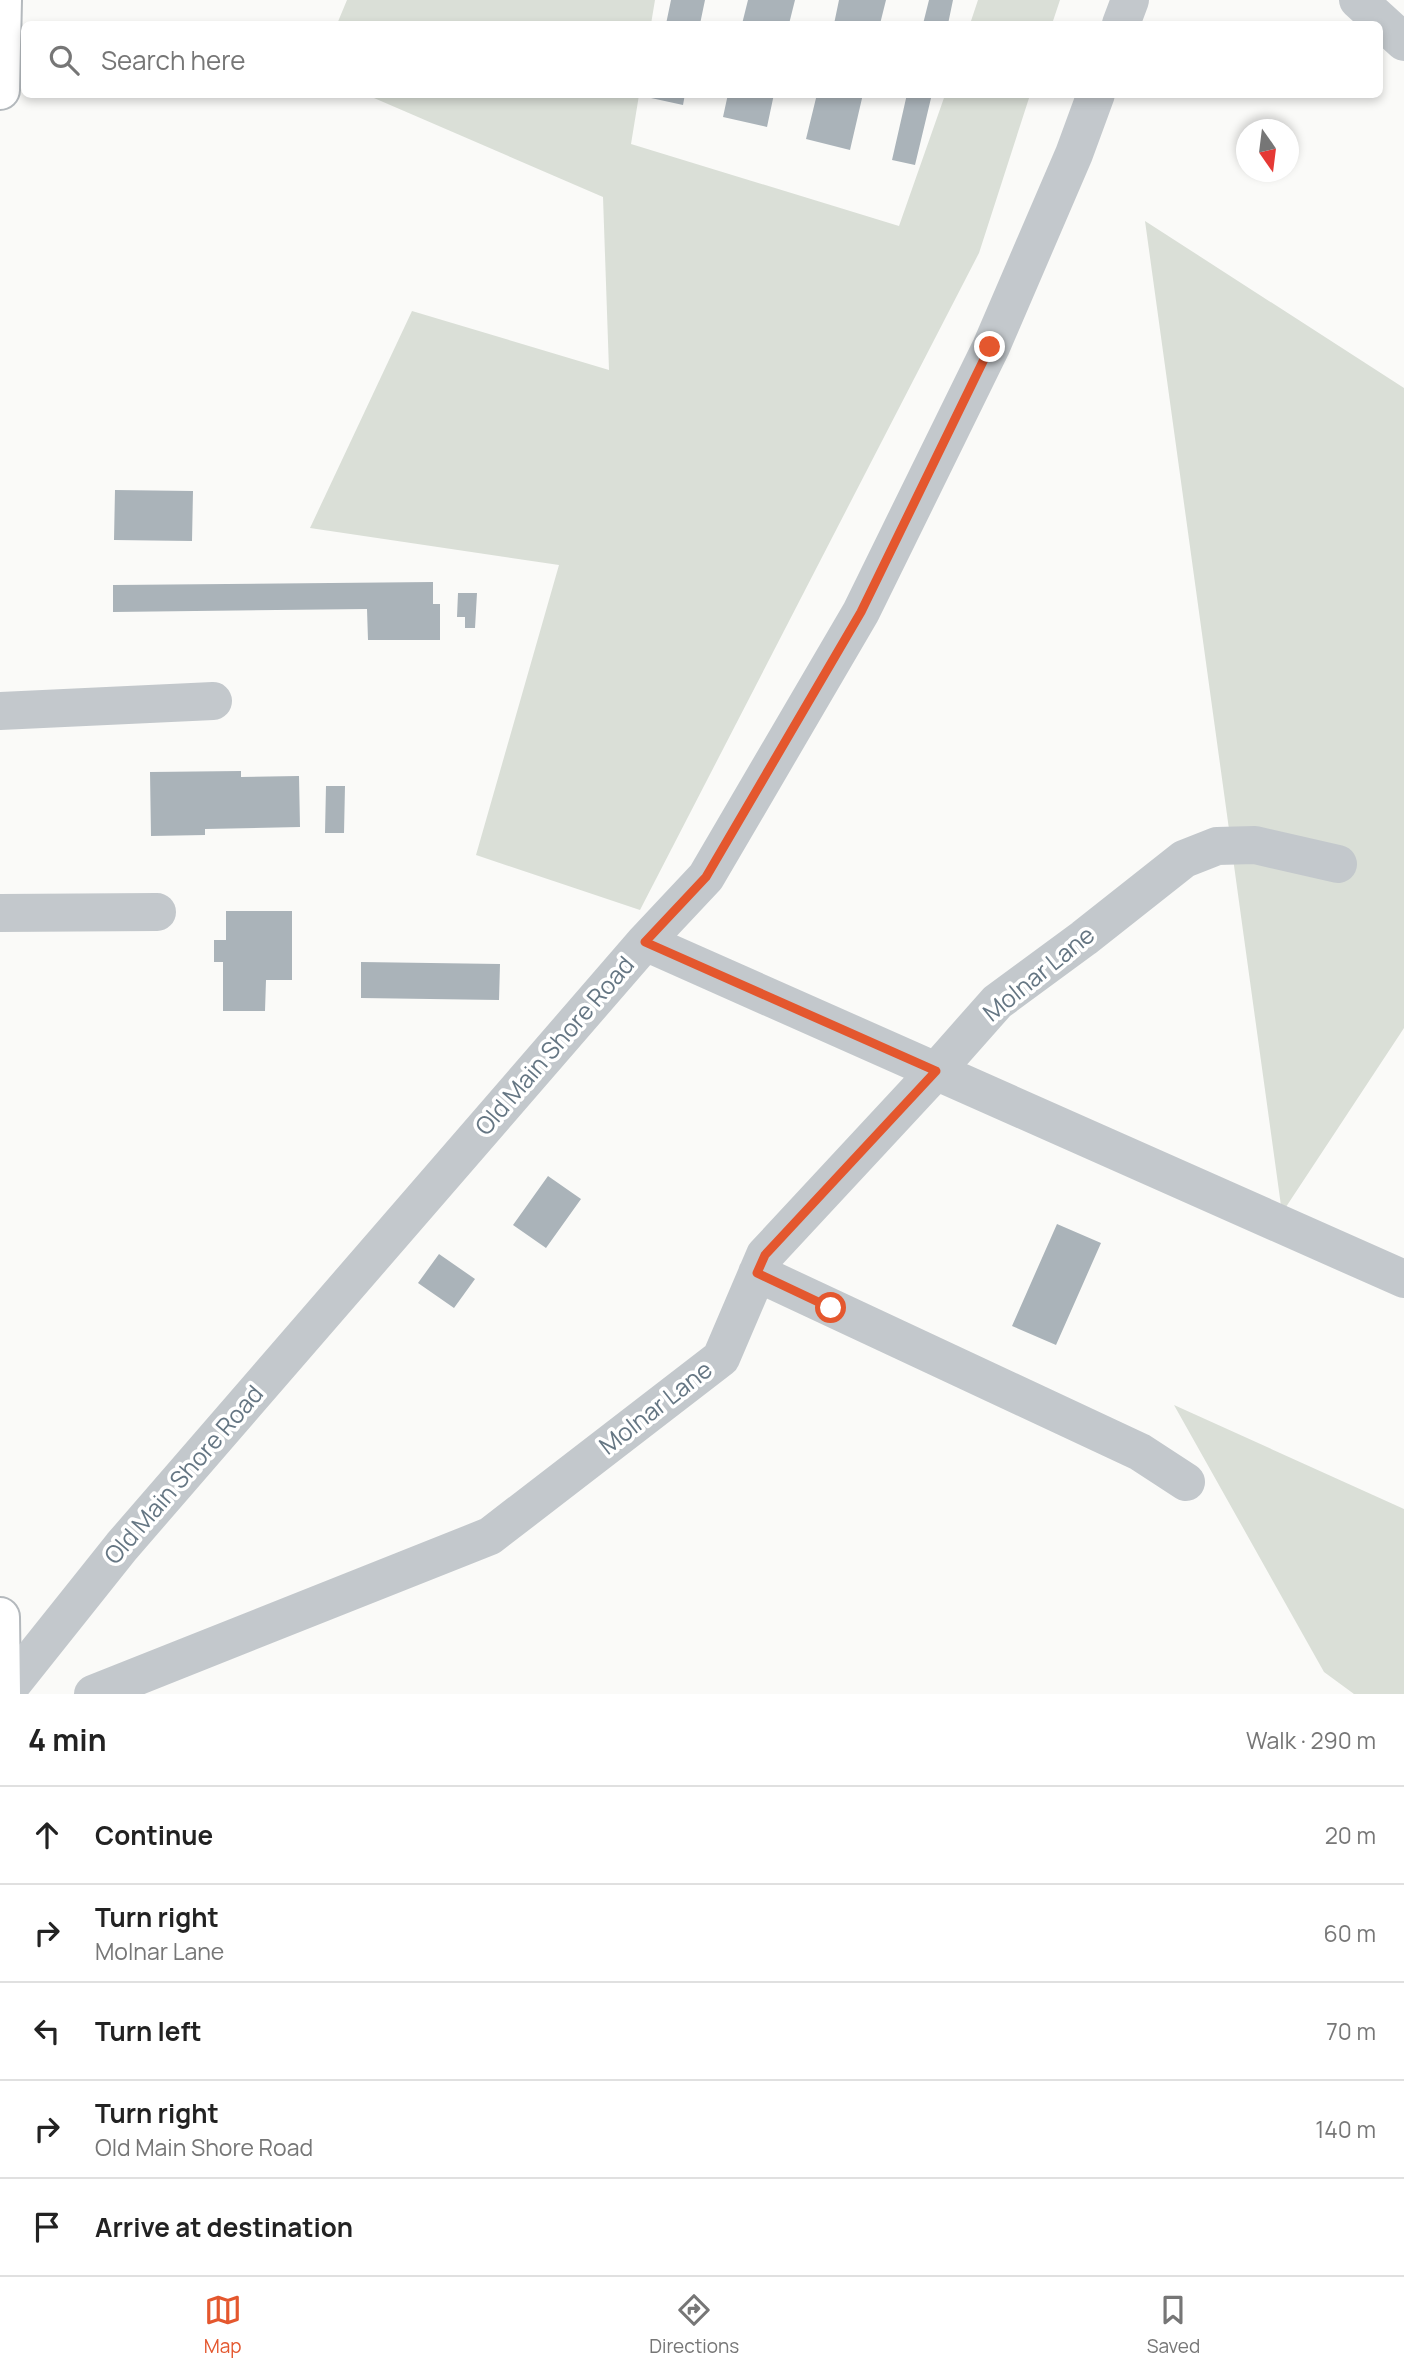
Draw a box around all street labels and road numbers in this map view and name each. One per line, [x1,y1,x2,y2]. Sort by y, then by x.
street label: Molnar Lane [975,918,1101,1028]
street label: Old Main Shore Road [467,948,641,1142]
street label: Molnar Lane [592,1352,718,1461]
street label: Old Main Shore Road [96,1377,270,1571]

